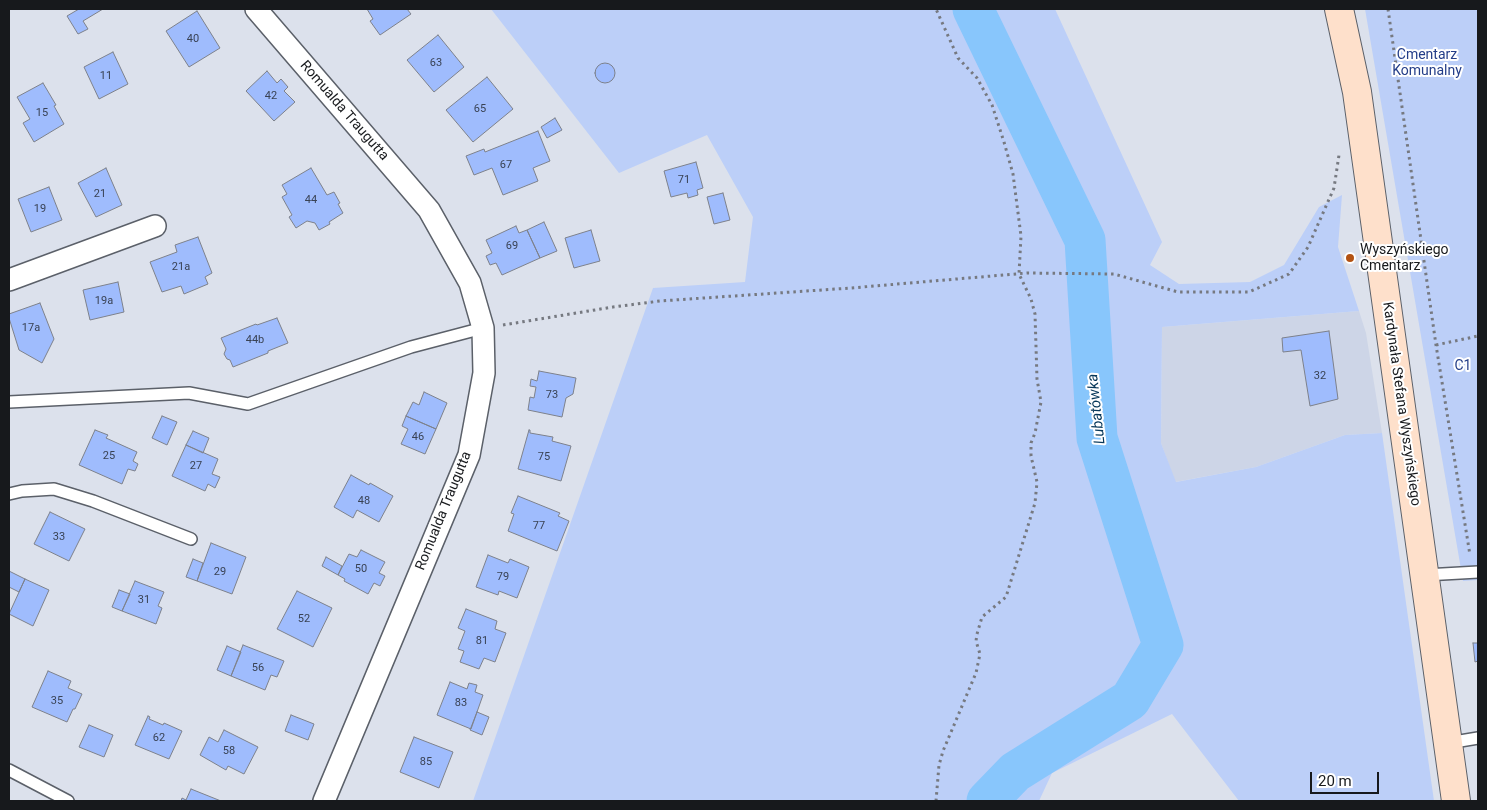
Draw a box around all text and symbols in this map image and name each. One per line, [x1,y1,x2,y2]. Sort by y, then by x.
house number: 40 [187,32,199,46]
park label: Cmentarz Komunalny [1392,47,1462,80]
house number: 63 [430,56,442,70]
street label: Romualda Traugutta [296,58,392,164]
house number: 11 [100,69,112,83]
house number: 42 [265,89,277,103]
house number: 65 [474,102,486,116]
house number: 15 [36,106,48,120]
house number: 67 [500,158,512,172]
house number: 71 [678,173,690,187]
house number: 21 [94,187,106,201]
house number: 44 [305,193,317,207]
house number: 19 [34,202,46,216]
house number: 69 [506,239,518,253]
place label: Wyszyńskiego Cmentarz [1360,242,1449,274]
marker: Wyszyńskiego Cmentarz [1344,252,1356,264]
house number: 21a [172,260,190,274]
house number: 19a [95,294,113,308]
street label: Kardynała Stefana Wyszyńskiego [1378,301,1424,507]
house number: 17a [22,321,40,335]
house number: 44b [246,333,264,347]
park label: C1 [1455,358,1471,374]
house number: 32 [1314,369,1326,383]
water label: Lubatówka [1084,373,1110,445]
house number: 73 [546,388,558,402]
house number: 46 [412,430,424,444]
house number: 25 [103,449,115,463]
street label: Romualda Traugutta [412,449,476,573]
house number: 75 [538,450,550,464]
house number: 27 [190,459,202,473]
house number: 48 [358,494,370,508]
house number: 77 [533,519,545,533]
house number: 33 [53,530,65,544]
house number: 50 [355,562,367,576]
house number: 29 [214,565,226,579]
house number: 79 [497,570,509,584]
house number: 31 [138,593,150,607]
house number: 52 [298,612,310,626]
house number: 81 [476,634,488,648]
house number: 56 [252,661,264,675]
house number: 35 [51,694,63,708]
house number: 83 [455,696,467,710]
house number: 62 [153,731,165,745]
house number: 58 [223,744,235,758]
house number: 85 [420,755,432,769]
scale bar [1312,762,1381,794]
text: 20 m [1318,772,1352,790]

